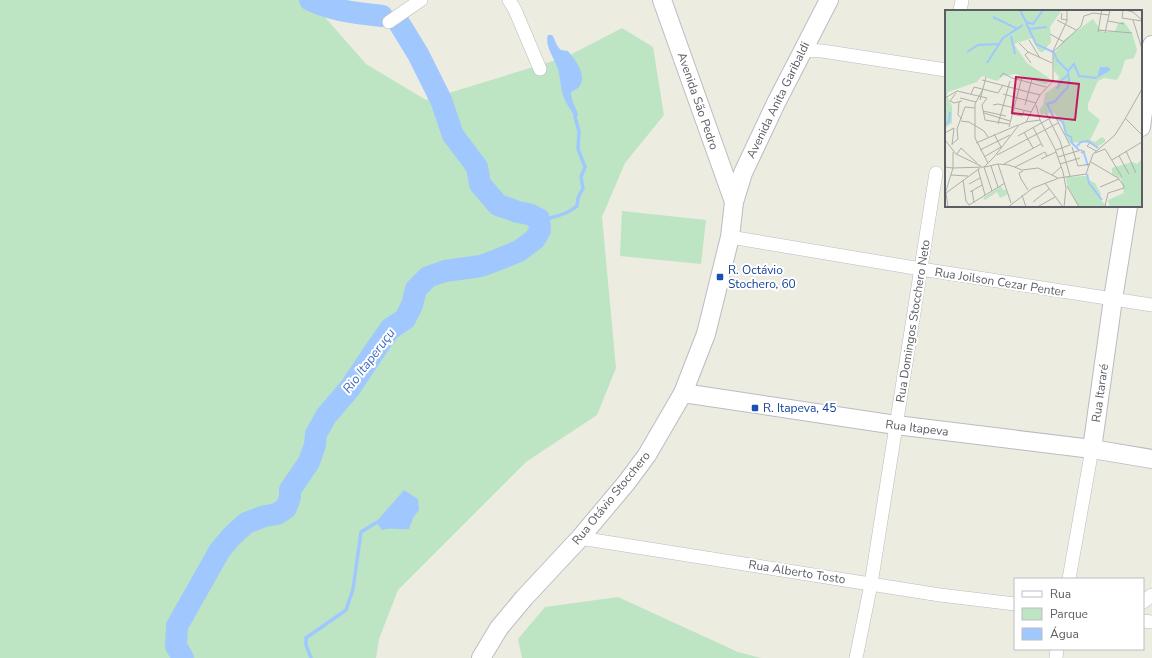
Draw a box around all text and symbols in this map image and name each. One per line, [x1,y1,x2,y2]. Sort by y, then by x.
inset map [945,10,1142,207]
street label: Avenida Anita Garibaldi [743,39,813,161]
street label: Avenida São Pedro [674,50,722,152]
street label: Rua Domingos Stocchero Neto [892,238,934,404]
place label: R. Octávio Stochero, 60 [728,262,796,292]
street label: Rua Joilson Cezar Penter [934,264,1067,300]
marker: R. Octávio Stochero, 60 [715,272,725,282]
water label: Rio Itaperuçu [339,325,399,397]
street label: Rua Itararé [1088,363,1112,423]
place label: R. Itapeva, 45 [763,400,837,416]
marker: R. Itapeva, 45 [750,403,760,413]
street label: Rua Itapeva [884,416,950,440]
street label: Rua Otávio Stocchero [568,448,654,548]
street label: Rua Alberto Tosto [747,556,847,588]
legend [1014,578,1144,650]
text: Rua [1050,586,1071,602]
text: Parque [1050,606,1088,622]
text: Água [1050,626,1079,642]

